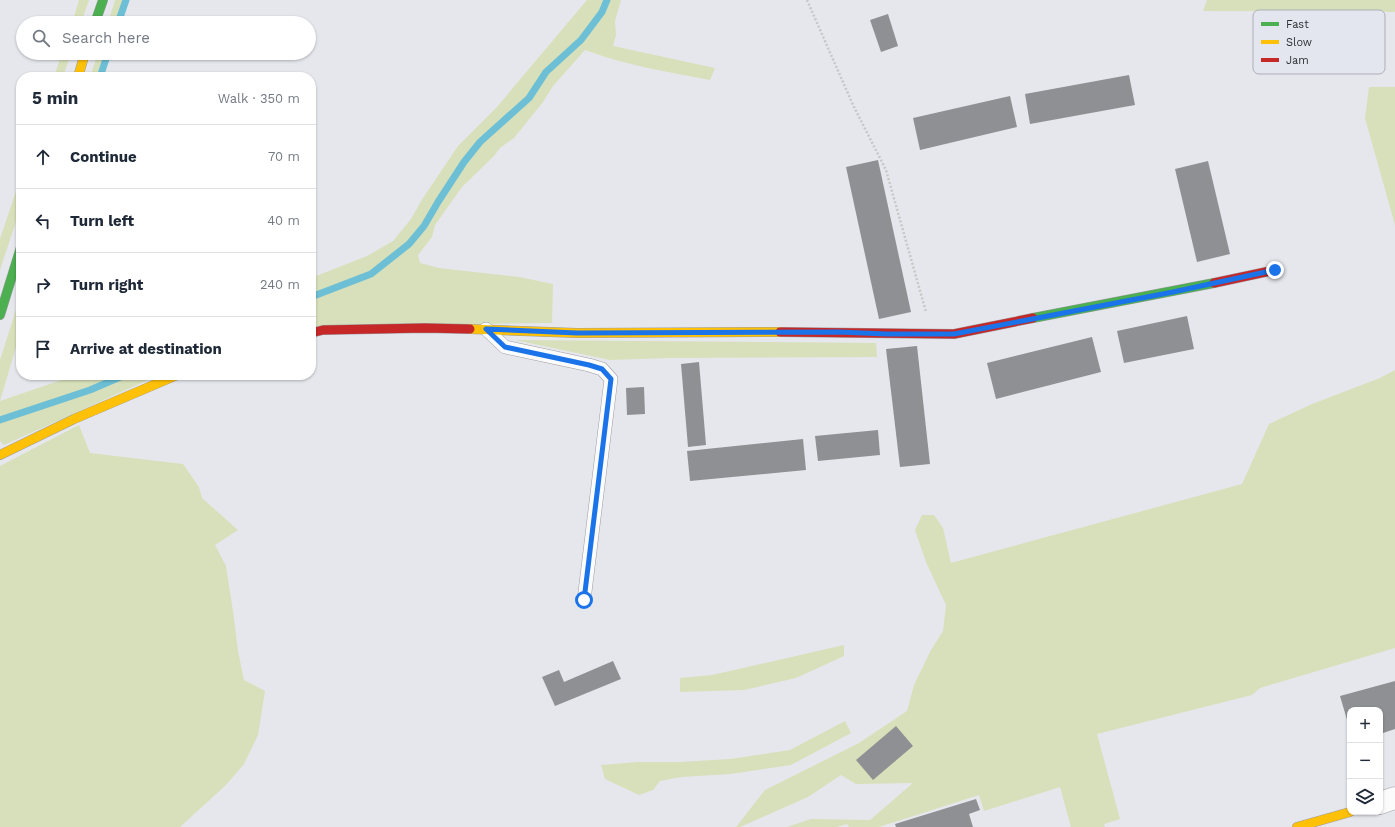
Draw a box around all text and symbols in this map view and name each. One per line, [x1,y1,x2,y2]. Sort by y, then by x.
legend [1253,10,1385,74]
search box [16,16,316,60]
text: Fast [1286,18,1309,31]
icon: search [30,27,52,49]
text: Search here [62,29,150,47]
text: Slow [1286,36,1312,49]
text: Jam [1286,54,1309,67]
text: 5 min [32,88,78,108]
text: Walk · 350 m [218,91,300,106]
icon: ahead [32,146,54,168]
text: Continue [70,148,137,166]
text: 70 m [268,149,300,164]
icon: left [32,210,54,232]
text: Turn left [70,212,134,230]
text: 40 m [267,213,300,228]
route end [1266,261,1284,279]
icon: right [32,274,54,296]
text: Turn right [70,276,143,294]
text: 240 m [260,277,300,292]
icon: arrive [32,338,54,360]
text: Arrive at destination [70,340,222,358]
route start [575,591,593,609]
map controls [1347,707,1383,815]
button: + [1347,707,1383,743]
button: − [1347,743,1383,779]
button: layers [1347,779,1383,815]

